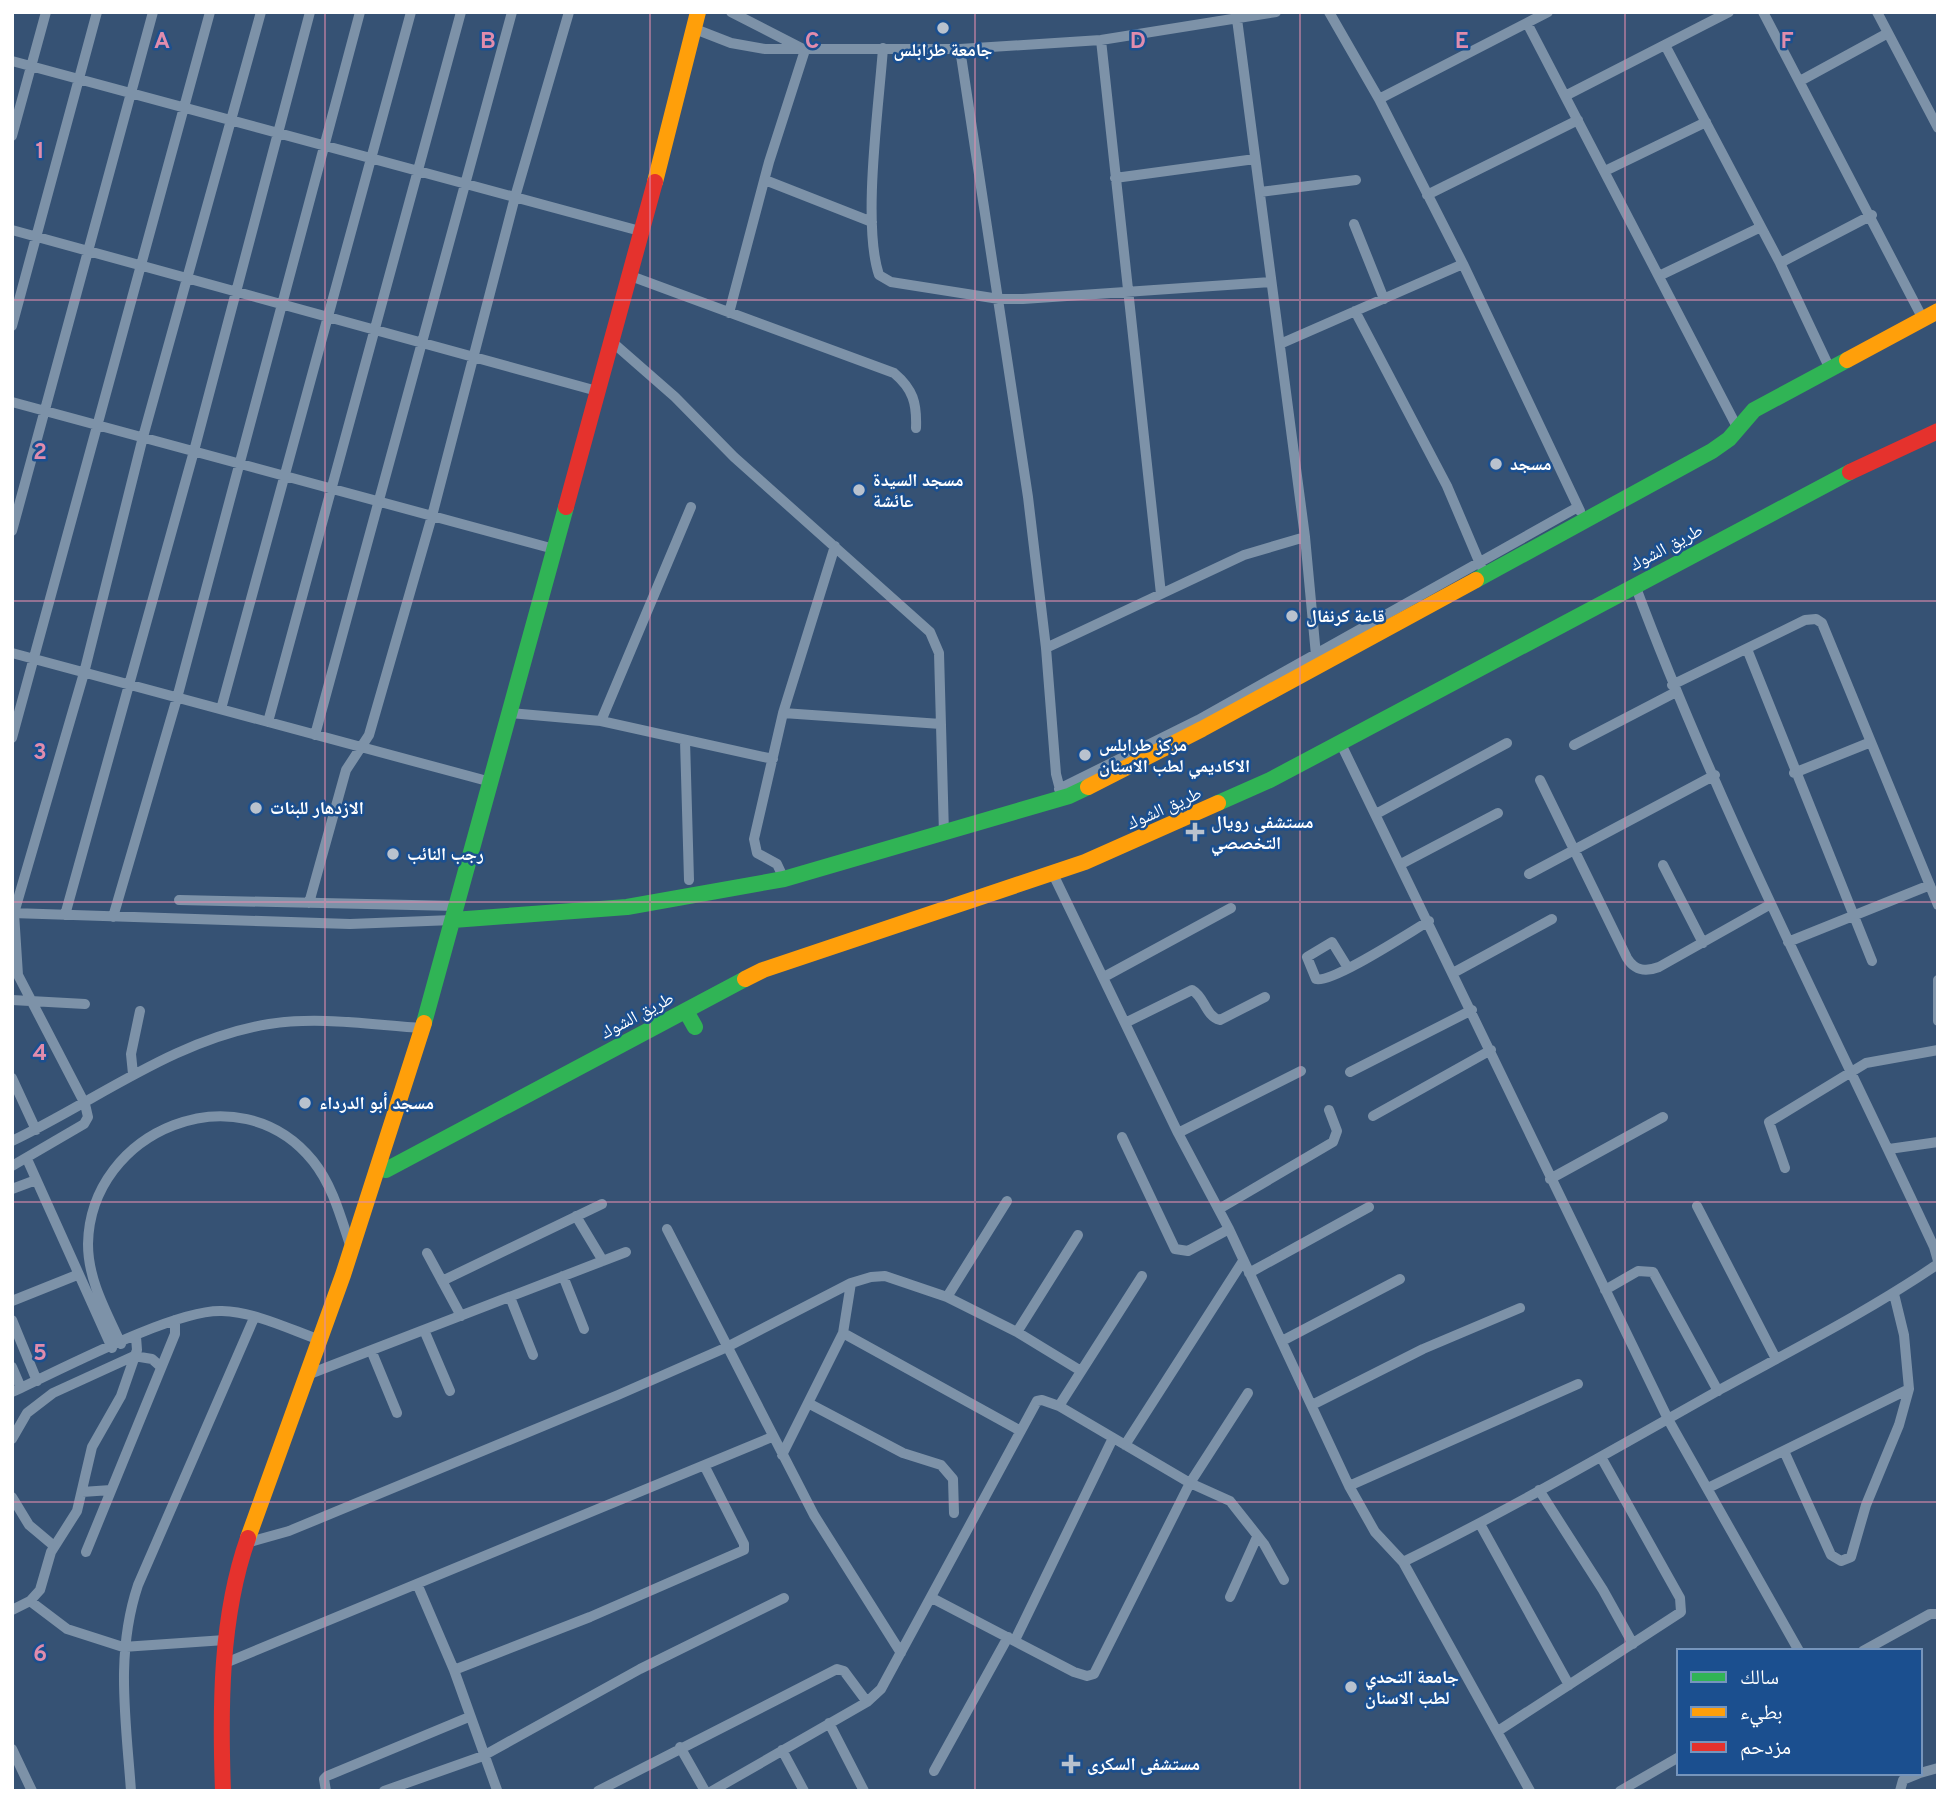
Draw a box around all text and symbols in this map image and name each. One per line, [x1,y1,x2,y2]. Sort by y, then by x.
marker: جامعة طرابلس [935,20,951,36]
text: A [154,28,170,57]
text: B [480,28,496,57]
text: C [805,28,819,57]
text: D [1130,28,1146,57]
text: E [1455,28,1469,57]
text: F [1780,28,1794,57]
place label: جامعة طرابلس [893,40,993,63]
text: 1 [35,138,45,167]
text: 2 [33,439,47,468]
place label: مسجد [1510,454,1552,477]
marker: مسجد [1488,456,1504,472]
place label: مسجد السيدة عائشة [873,470,964,514]
marker: مسجد السيدة عائشة [851,482,867,498]
street label: طريق الشوك [1626,519,1707,577]
place label: قاعة كرنفال [1306,606,1385,629]
marker: قاعة كرنفال [1284,608,1300,624]
place label: مركز طرابلس الاكاديمي لطب الاسنان [1099,735,1250,780]
text: 3 [33,739,47,768]
marker: مركز طرابلس الاكاديمي لطب الاسنان [1077,747,1093,763]
street label: طريق الشوك [1124,783,1206,836]
place label: الازدهار للبنات [270,798,364,821]
marker: الازدهار للبنات [248,800,264,816]
place label: مستشفى رويال التخصصي [1211,812,1314,857]
marker: مستشفى رويال التخصصي [1185,822,1205,842]
place label: رجب النائب [407,844,484,867]
marker: رجب النائب [385,846,401,862]
street label: طريق الشوك [597,987,678,1045]
text: 4 [33,1040,47,1069]
place label: مسجد أبو الدرداء [319,1092,434,1116]
marker: مسجد أبو الدرداء [297,1095,313,1111]
text: 5 [33,1340,47,1369]
text: 6 [33,1641,47,1670]
legend [1677,1649,1922,1775]
text: سالك [1740,1665,1779,1692]
place label: جامعة التحدي لطب الاسنان [1365,1667,1459,1711]
marker: جامعة التحدي لطب الاسنان [1343,1679,1359,1695]
text: بطيء [1740,1700,1783,1728]
text: مزدحم [1740,1735,1791,1762]
marker: مستشفى السكرى [1061,1754,1081,1774]
place label: مستشفى السكرى [1087,1754,1200,1777]

